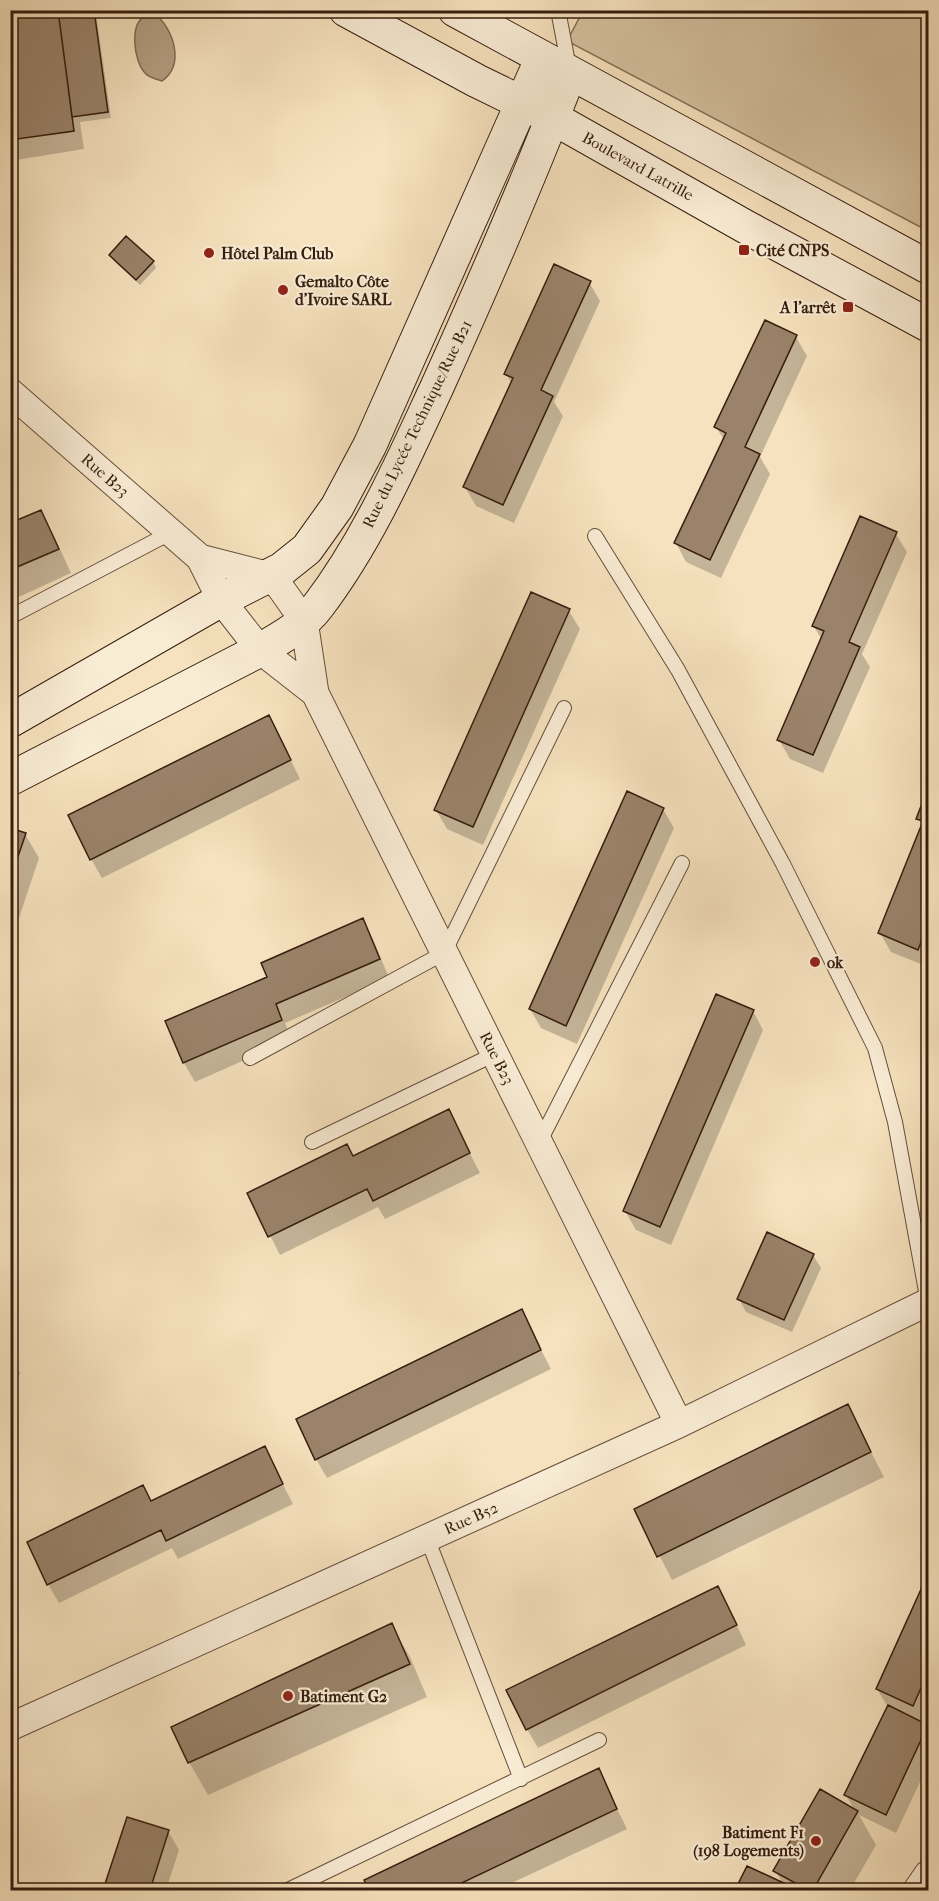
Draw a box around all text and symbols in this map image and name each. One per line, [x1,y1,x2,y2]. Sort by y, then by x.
street label: Boulevard Latrille [579,128,697,205]
place label: Cité CNPS [756,241,829,260]
marker: Cité CNPS [737,243,751,257]
place label: Hôtel Palm Club [221,244,334,263]
marker: Hôtel Palm Club [202,246,216,260]
place label: Gemalto Côte d’Ivoire SARL [295,272,392,309]
marker: Gemalto Côte d’Ivoire SARL [276,283,290,297]
place label: A l'arrêt [779,298,836,317]
marker: A l'arrêt [841,300,855,314]
street label: Rue du Lycée Technique/Rue B21 [358,317,476,531]
street label: Rue B23 [77,449,133,501]
place label: ok [827,953,844,972]
marker: ok [808,955,822,969]
street label: Rue B23 [476,1028,518,1088]
street label: Rue B52 [441,1498,501,1538]
place label: Batiment G2 [300,1687,387,1706]
marker: Batiment G2 [281,1689,295,1703]
place label: Batiment F1 (198 Logements) [693,1823,804,1861]
marker: Batiment F1 (198 Logements) [809,1834,823,1848]

